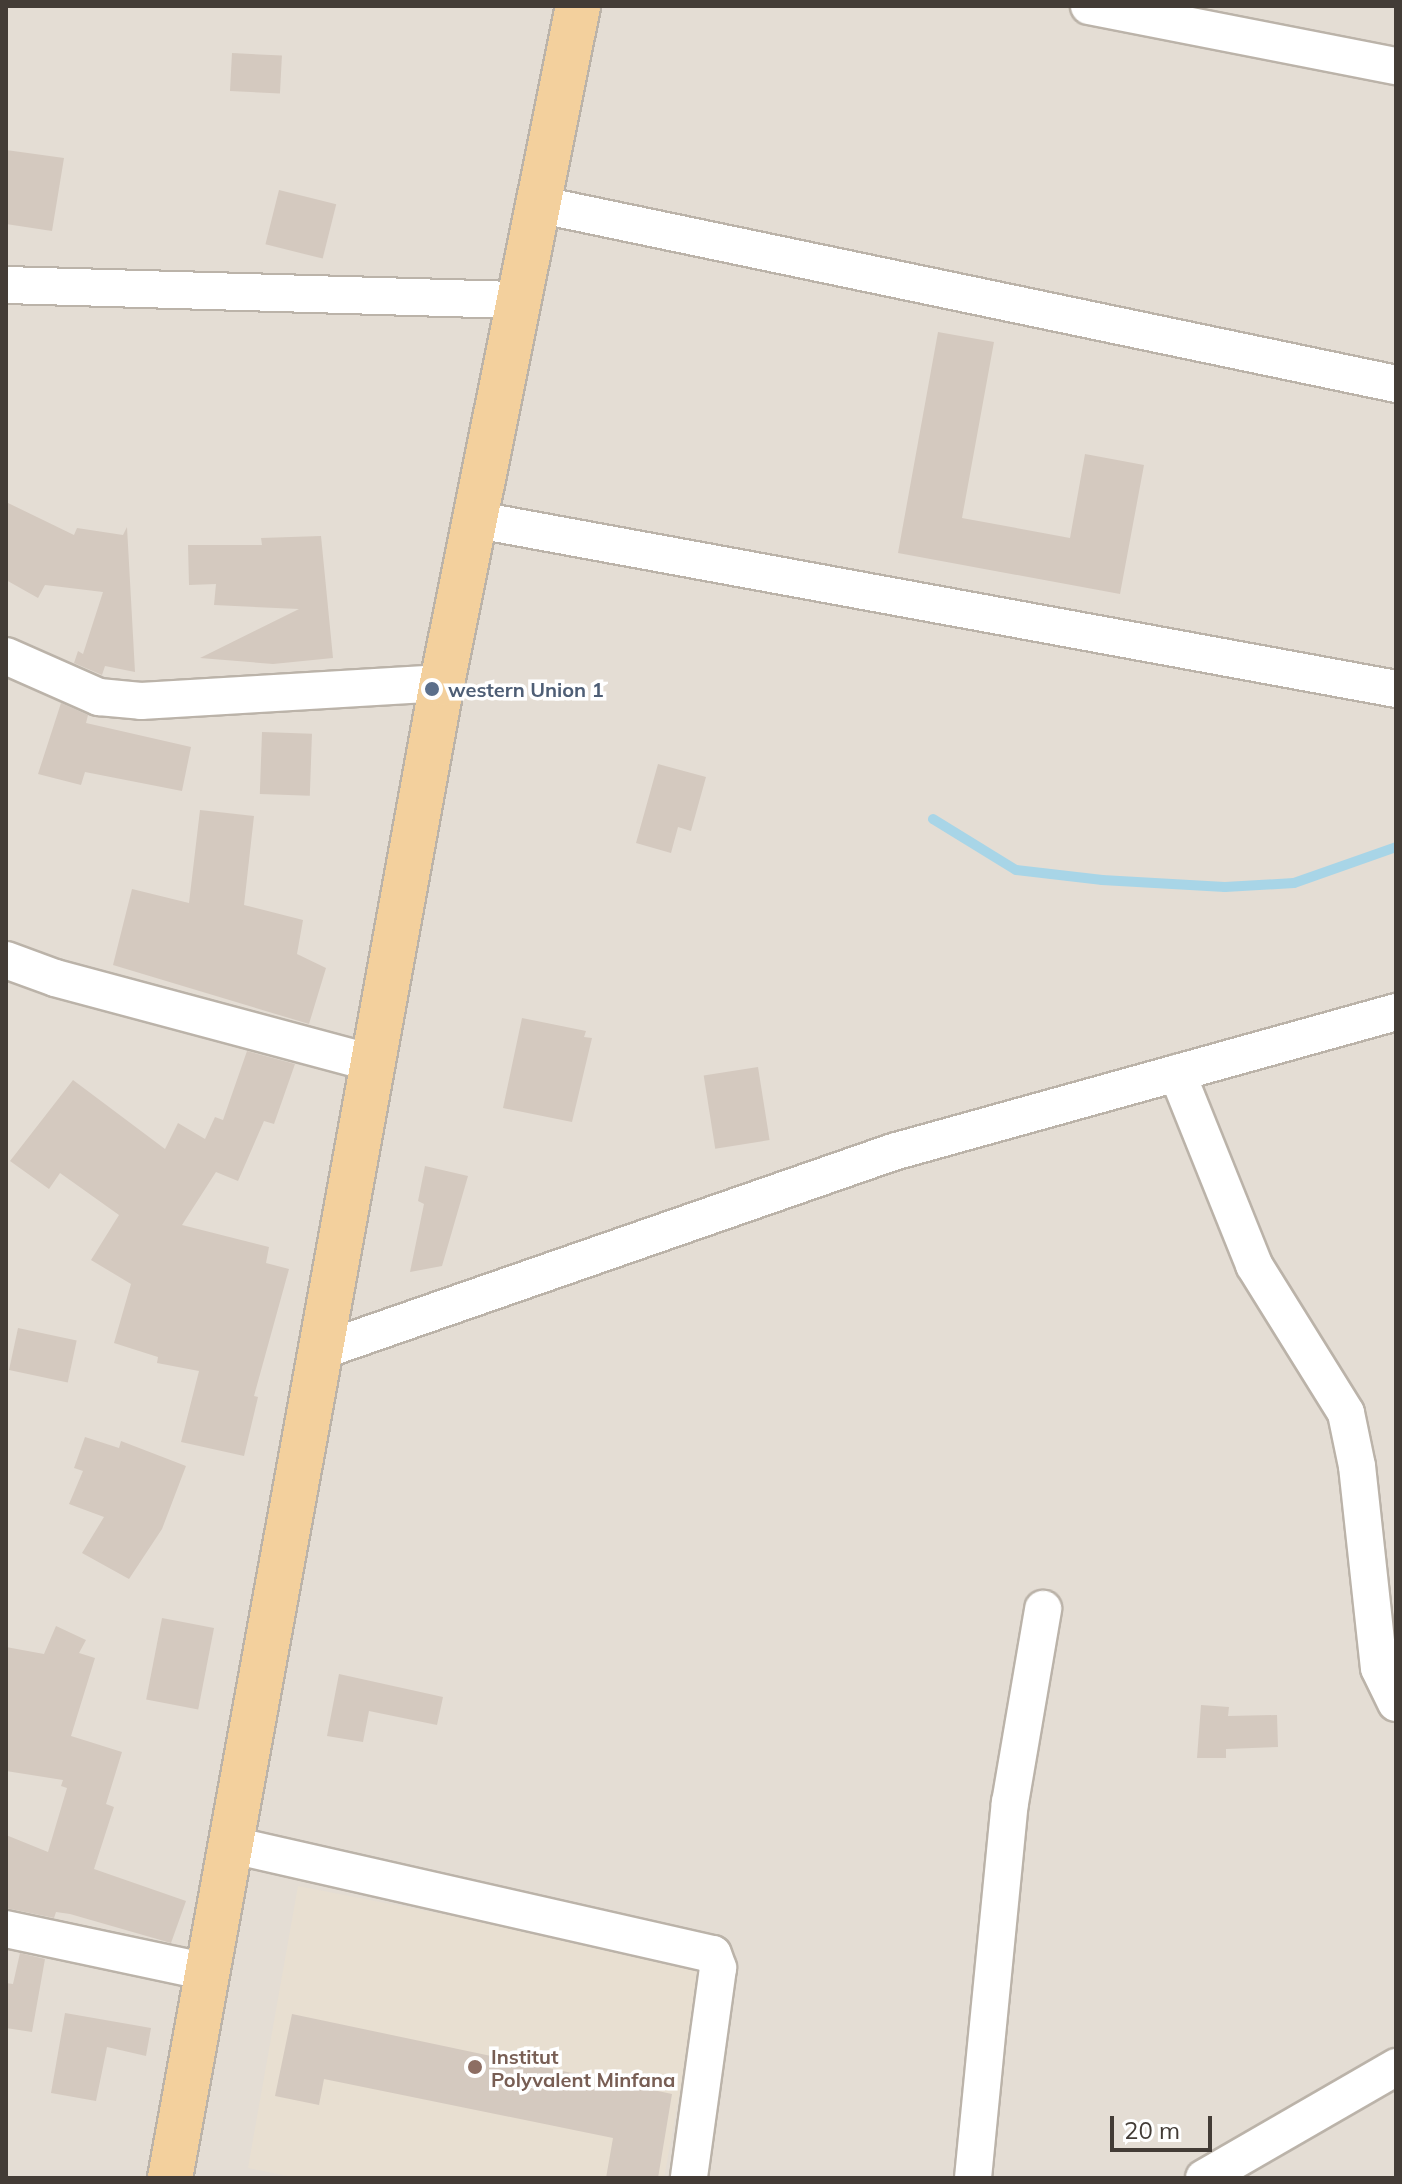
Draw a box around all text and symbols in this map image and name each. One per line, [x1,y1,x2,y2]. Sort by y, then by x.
place label: western Union 1 [448,677,604,701]
marker: western Union 1 [423,680,441,698]
place label: Institut Polyvalent Minfana [491,2044,675,2091]
marker: Institut Polyvalent Minfana [466,2058,484,2076]
scale bar [1114,2100,1216,2150]
text: 20 m [1124,2115,1180,2145]

